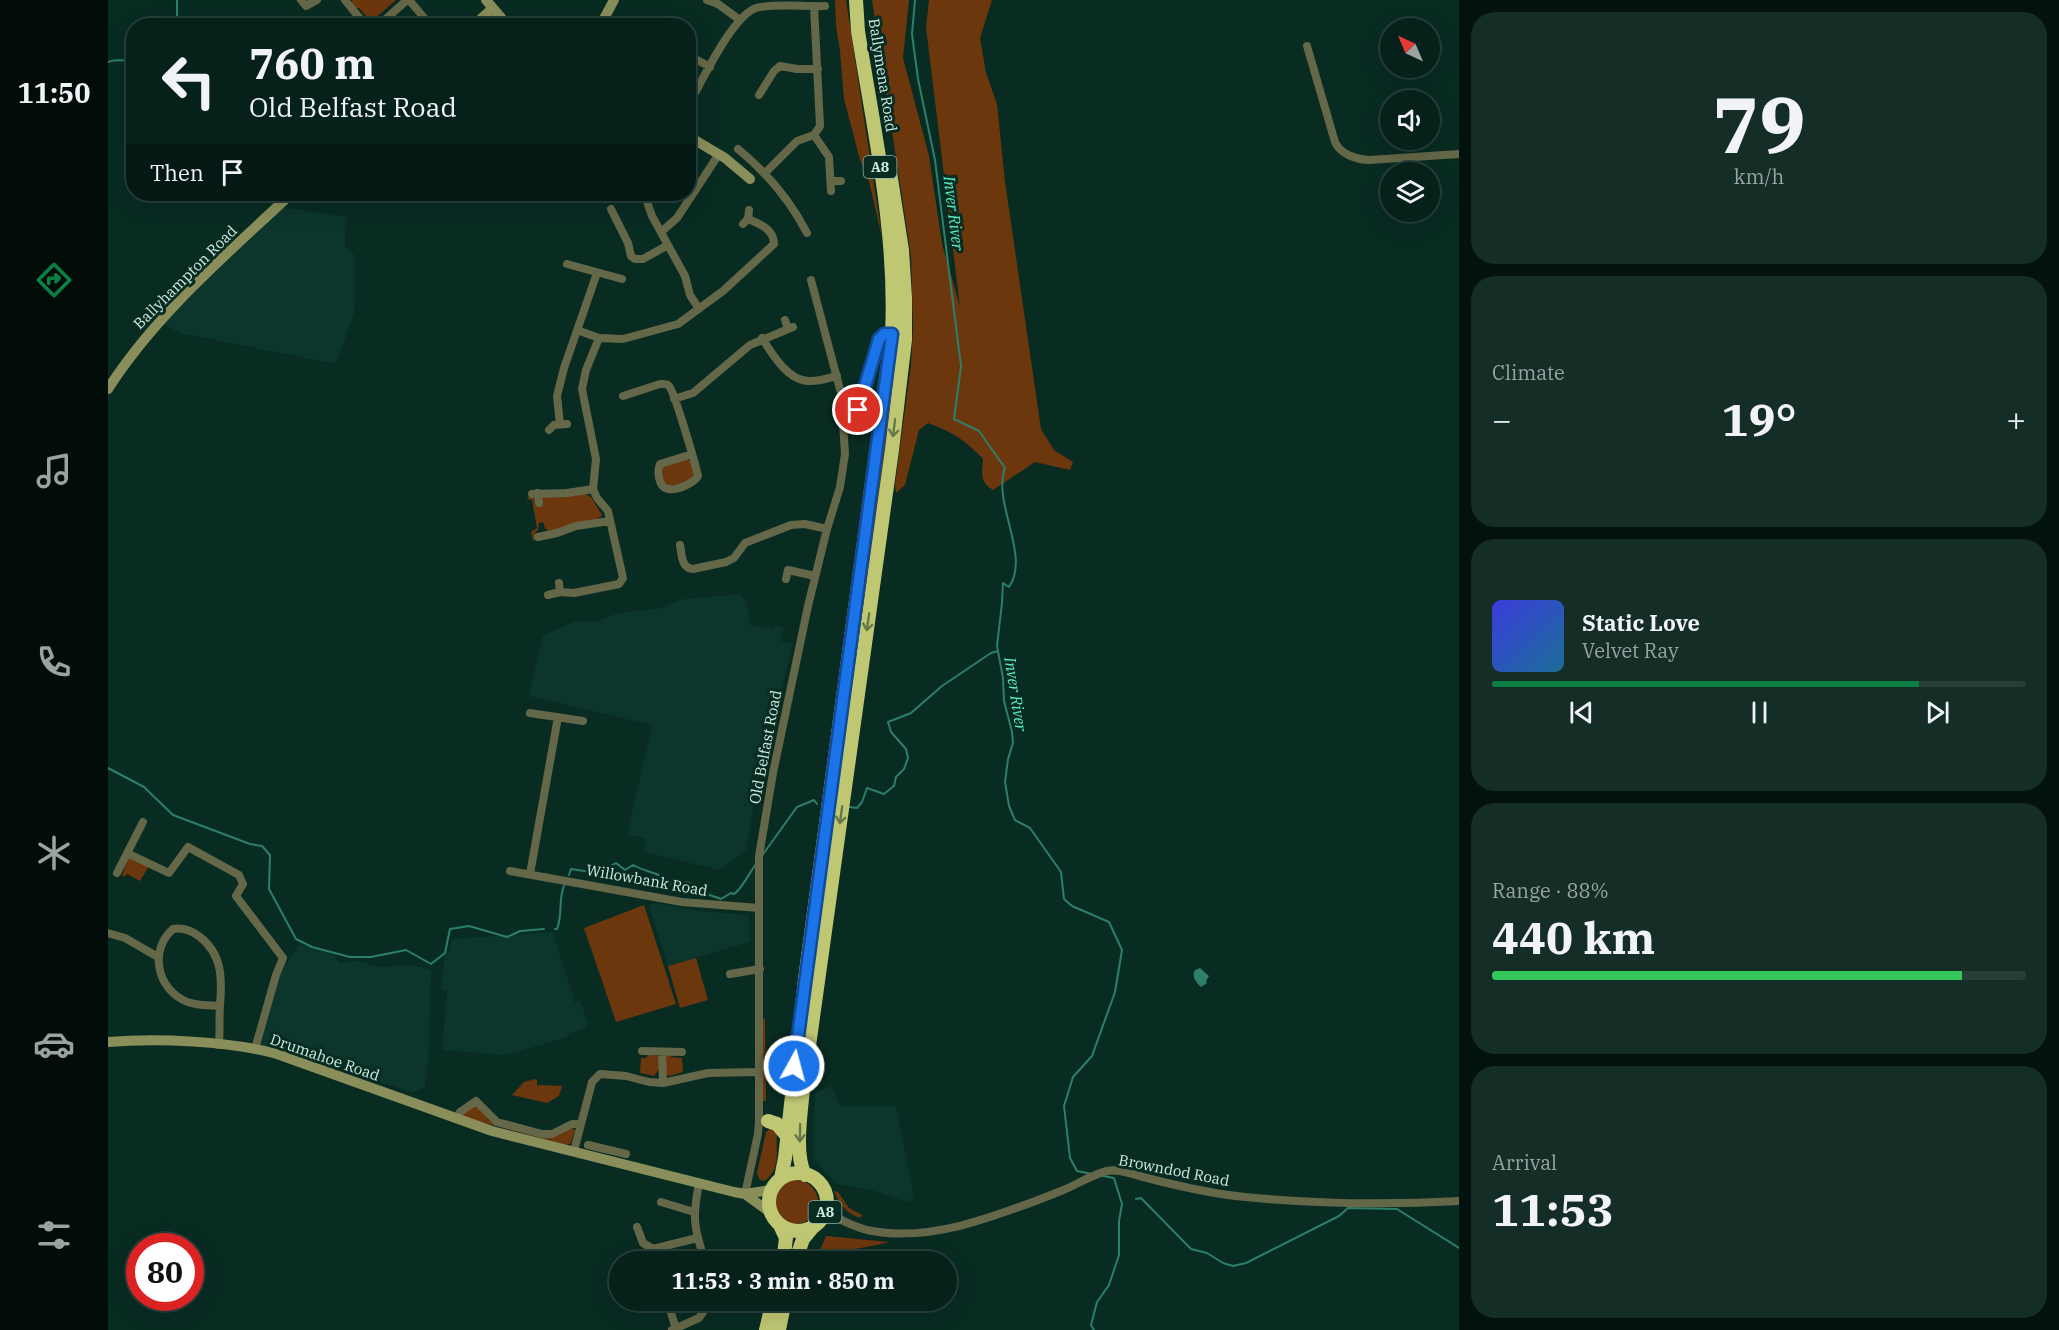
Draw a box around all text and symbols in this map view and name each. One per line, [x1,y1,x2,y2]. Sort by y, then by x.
street label: Ballymena Road [865,17,901,133]
north arrow [1380,18,1440,78]
map controls [1380,18,1440,222]
text: 760 m [249,36,375,91]
icon: left [150,42,228,120]
text: 79 [1712,73,1806,174]
text: 11:50 [18,75,90,110]
text: Old Belfast Road [249,89,457,124]
button: sound [1380,90,1440,150]
icon: arrive [216,156,249,189]
road number: A8 [864,156,896,178]
text: Then [150,158,204,187]
button: layers [1380,162,1440,222]
text: km/h [1734,163,1784,190]
water label: Inver River [939,174,969,252]
street label: Ballyhampton Road [129,221,241,333]
icon: directions [33,259,75,301]
text: Climate [1492,359,1565,386]
pin [832,384,883,435]
text: 19° [1721,390,1797,448]
icon: arrive [841,393,874,426]
text: − [1492,398,1512,441]
text: + [2006,398,2026,441]
one-way arrow [889,418,900,438]
icon: music [33,450,75,492]
text: Static Love [1582,608,1700,637]
one-way arrow [862,611,873,631]
text: Velvet Ray [1582,637,1679,664]
icon: phone [33,641,75,683]
water label: Inver River [1000,655,1032,733]
street label: Old Belfast Road [745,688,785,806]
icon: previous [1565,696,1598,729]
icon: pause [1743,696,1776,729]
icon: next [1921,696,1954,729]
one-way arrow [836,804,847,824]
icon: climate [33,832,75,874]
street label: Willowbank Road [585,860,709,900]
text: Range · 88% [1492,877,1609,904]
text: 440 km [1492,908,1655,966]
icon: car [33,1023,75,1065]
street label: Drumahoe Road [268,1029,382,1085]
position arrow [762,1034,826,1098]
one-way arrow [794,1122,806,1142]
text: Arrival [1492,1149,1557,1176]
street label: Browndod Road [1117,1150,1231,1190]
text: 11:53 [1492,1180,1614,1238]
road number: A8 [808,1201,842,1223]
icon: filters [33,1214,75,1256]
speed limit sign: 80 [126,1233,204,1311]
text: 11:53 · 3 min · 850 m [671,1266,895,1295]

